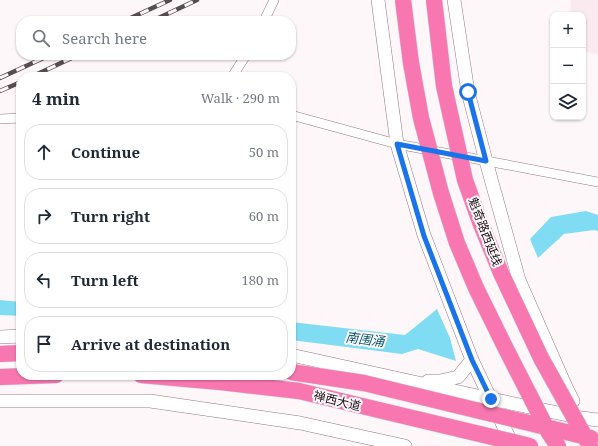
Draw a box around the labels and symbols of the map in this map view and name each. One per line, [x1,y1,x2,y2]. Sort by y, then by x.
route start [459,83,477,101]
street label: 魁奇路西延线 [465,195,506,268]
water label: 南围涌 [345,328,387,351]
street label: 禅西大道 [312,386,362,415]
route end [482,390,500,408]

